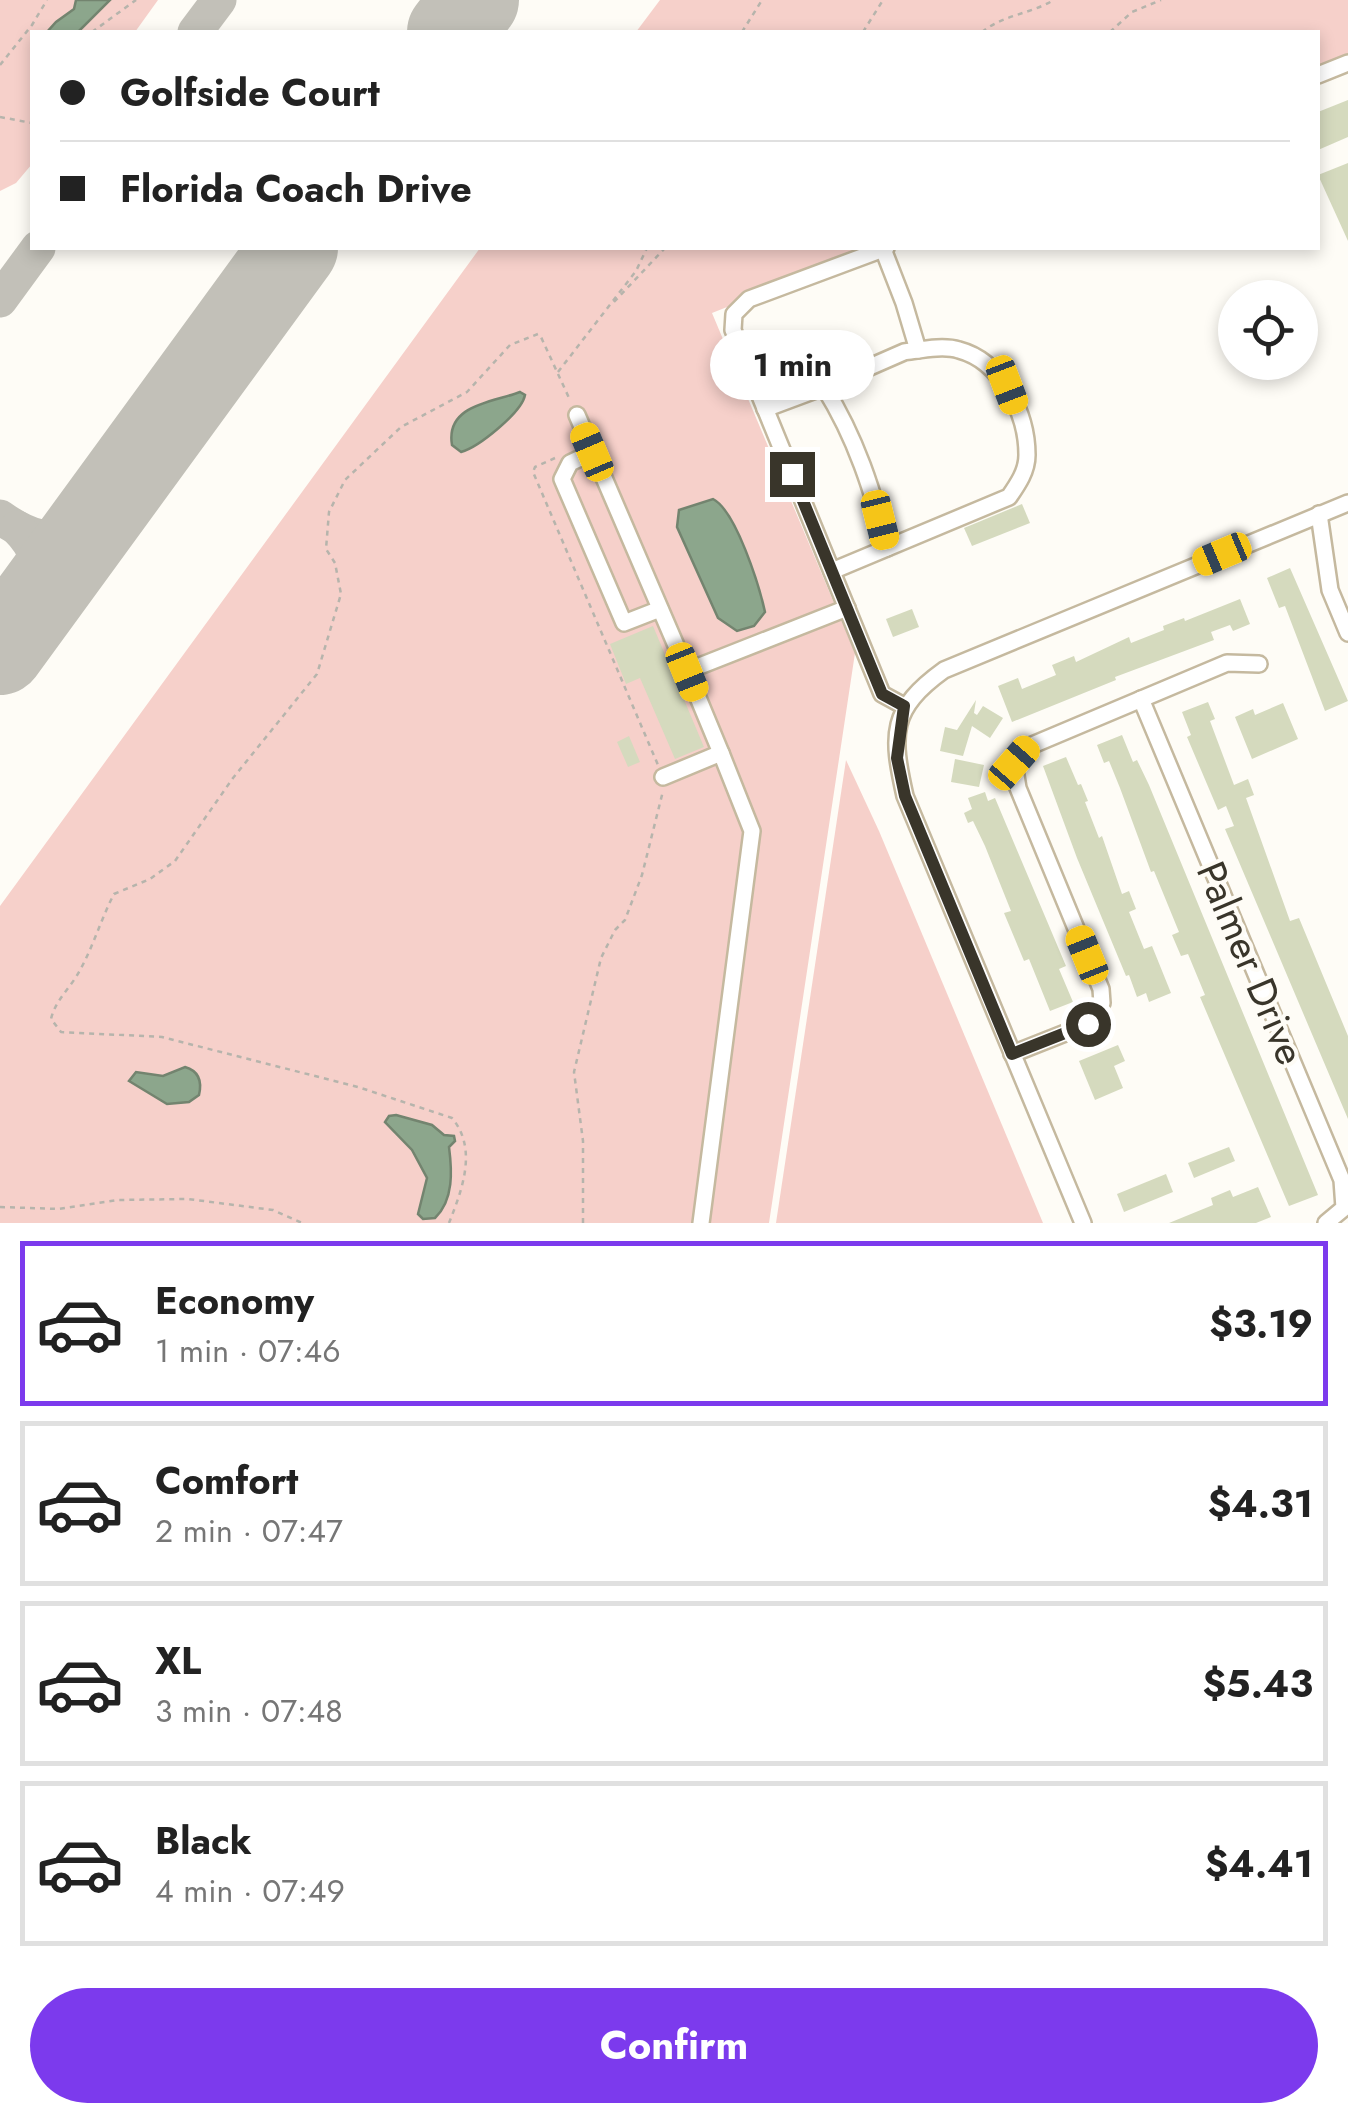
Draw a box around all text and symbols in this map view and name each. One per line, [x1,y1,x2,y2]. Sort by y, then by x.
text: Golfside Court [120,65,380,120]
text: Florida Coach Drive [120,161,472,216]
map controls [1218,280,1318,380]
button: locate [1218,280,1318,380]
callout: 1 min [710,329,874,399]
text: 1 min [753,342,832,388]
car [982,352,1032,418]
car [566,419,618,485]
route end [770,452,815,497]
car [858,487,902,553]
car [1189,528,1255,580]
car [662,639,712,705]
car [983,731,1045,795]
street label: Palmer Drive [1182,852,1320,1074]
car [1062,922,1112,988]
route start [1066,1002,1111,1047]
text: Economy [155,1273,314,1328]
icon: car [35,1279,125,1369]
text: $3.19 [1209,1296,1313,1351]
text: 1 min · 07:46 [155,1328,341,1374]
text: Comfort [155,1453,298,1508]
icon: car [35,1459,125,1549]
text: $4.31 [1208,1476,1313,1531]
text: 2 min · 07:47 [155,1508,343,1554]
text: XL [155,1633,201,1688]
icon: car [35,1639,125,1729]
text: $5.43 [1202,1656,1313,1711]
text: 3 min · 07:48 [155,1688,343,1734]
text: Black [155,1813,252,1868]
icon: car [35,1819,125,1909]
text: $4.41 [1205,1836,1313,1891]
text: 4 min · 07:49 [155,1868,345,1914]
button: Confirm [30,1988,1318,2103]

